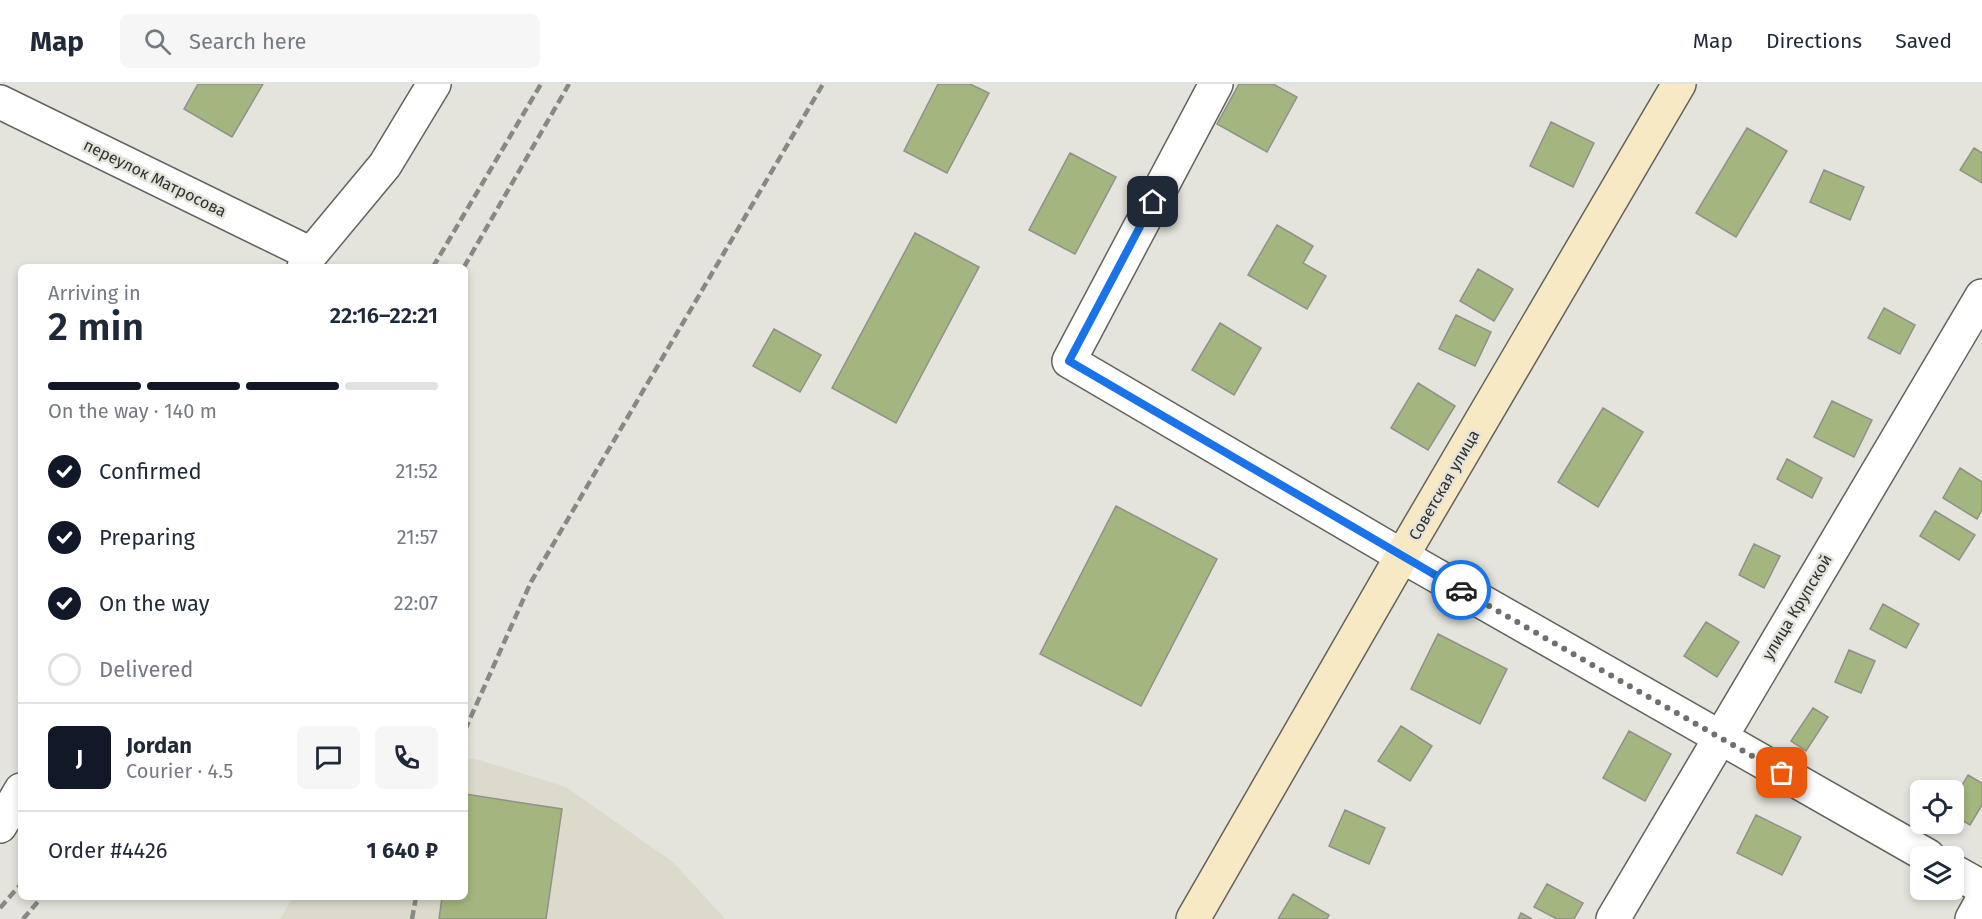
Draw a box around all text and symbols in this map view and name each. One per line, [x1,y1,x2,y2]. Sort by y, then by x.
search box [120,14,540,68]
text: Map [30,25,84,58]
icon: search [141,25,174,58]
text: Search here [189,28,307,55]
text: Map [1693,28,1733,54]
text: Directions [1766,28,1862,54]
text: Saved [1895,28,1952,54]
street label: переулок Матросова [81,135,229,221]
pin [1127,176,1178,227]
icon: home [1136,185,1169,218]
text: Arriving in [48,281,141,305]
text: 22:16–22:21 [330,302,438,329]
text: 2 min [48,304,144,350]
text: On the way · 140 m [48,399,217,423]
street label: Советская улица [1405,426,1483,544]
icon: check [48,455,81,488]
text: Confirmed [99,458,202,485]
text: 21:52 [395,459,438,483]
icon: check [48,521,81,554]
text: Preparing [99,524,195,551]
text: 21:57 [397,525,438,549]
street label: улица Крупской [1758,551,1836,663]
courier [1431,560,1491,620]
icon: car [1445,574,1478,607]
icon: check [48,587,81,620]
text: On the way [99,590,210,617]
text: 22:07 [394,591,438,615]
text: Delivered [99,656,194,683]
button: chat [297,726,360,789]
button: phone [375,726,438,789]
text: Jordan [126,732,192,759]
text: J [76,744,83,771]
pin [1756,747,1807,798]
icon: bag [1765,756,1798,789]
text: Courier · 4.5 [126,759,233,783]
map controls [1910,780,1964,900]
button: locate [1910,780,1964,834]
text: Order #4426 [48,837,168,864]
text: 1 640 ₽ [367,837,438,864]
button: layers [1910,846,1964,900]

